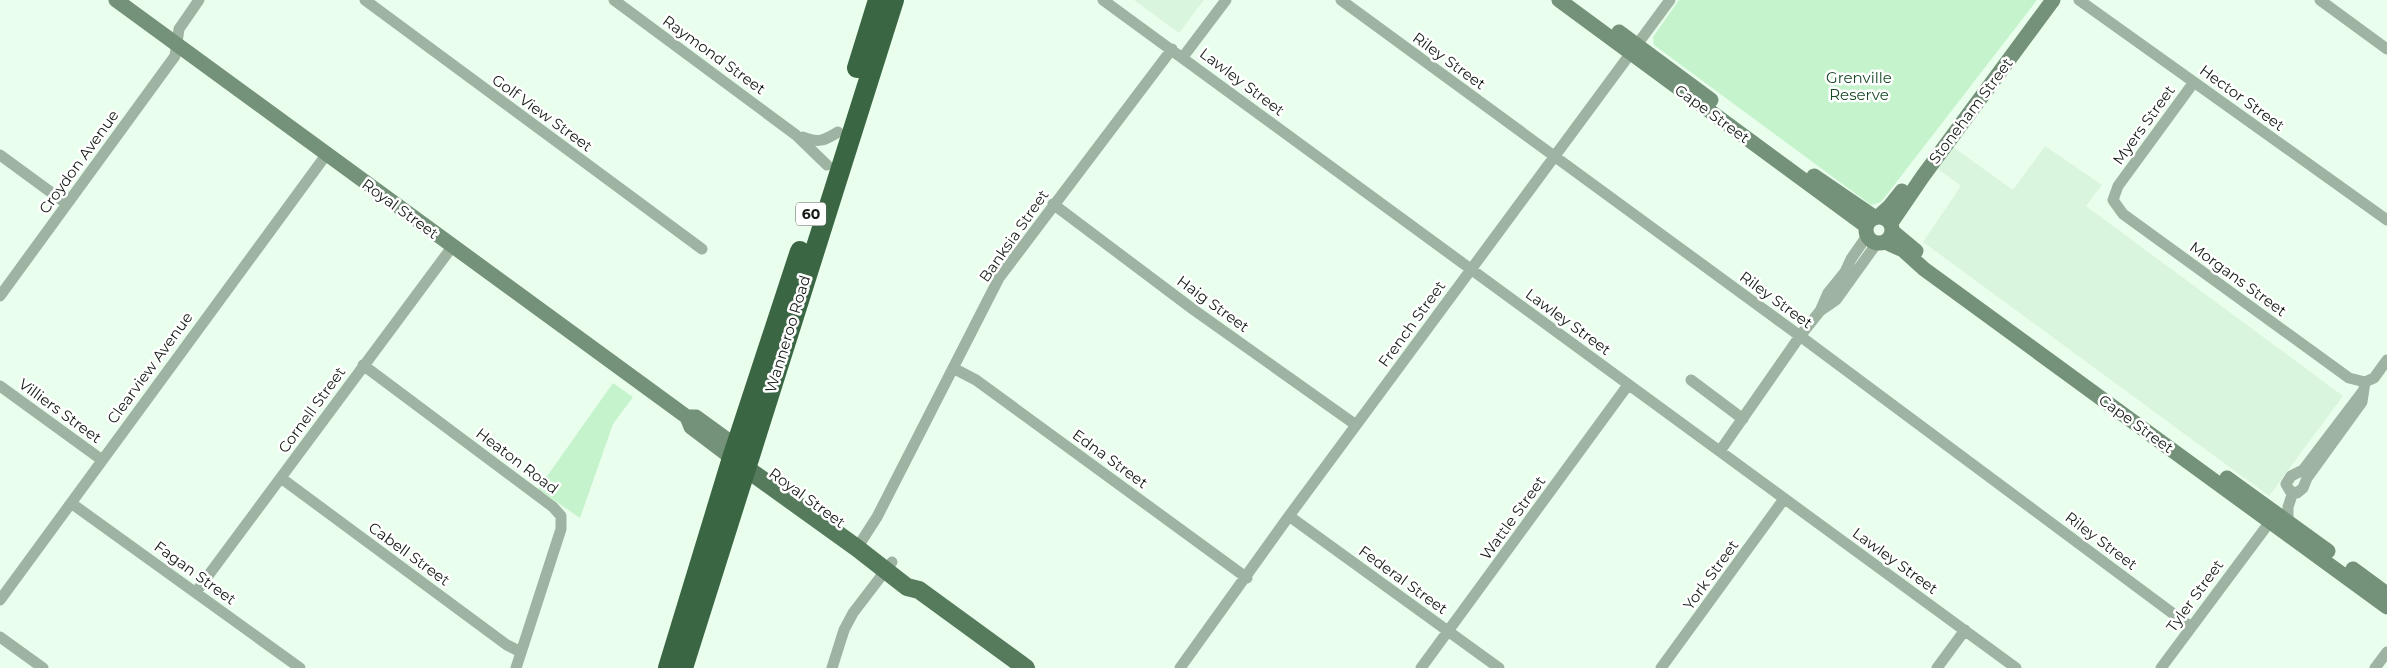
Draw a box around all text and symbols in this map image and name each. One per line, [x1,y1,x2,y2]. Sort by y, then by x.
street label: Raymond Street [659,11,769,98]
street label: Riley Street [1409,28,1489,93]
street label: Lawley Street [1196,44,1288,120]
street label: Stoneham Street [1925,54,2017,167]
street label: Hector Street [2196,60,2288,135]
park label: Grenville Reserve [1826,68,1892,104]
street label: Golf View Street [488,70,596,155]
street label: Cape Street [1671,80,1753,147]
street label: Myers Street [2108,81,2179,168]
street label: Croydon Avenue [35,106,123,217]
street label: Royal Street [358,174,442,243]
street label: Banksia Street [975,186,1052,286]
road number: 60 [796,202,826,225]
street label: Morgans Street [2186,237,2291,320]
street label: Riley Street [1736,267,1816,332]
street label: Haig Street [1173,271,1253,336]
street label: Wanneroo Road [761,273,814,395]
street label: French Street [1374,277,1449,371]
street label: Lawley Street [1522,284,1615,359]
street label: Clearview Avenue [103,308,196,427]
street label: Cornell Street [274,363,349,457]
street label: Villiers Street [15,374,106,447]
street label: Cape Street [2095,390,2177,457]
street label: Heaton Road [472,423,562,498]
street label: Edna Street [1069,425,1152,492]
street label: Royal Street [765,463,849,532]
street label: Wattle Street [1476,472,1549,563]
street label: Riley Street [2062,507,2141,574]
street label: Cabell Street [365,518,454,589]
street label: Lawley Street [1849,523,1942,598]
street label: York Street [1679,536,1742,614]
street label: Fagan Street [151,537,240,609]
street label: Federal Street [1355,541,1451,618]
street label: Tyler Street [2162,556,2227,636]

